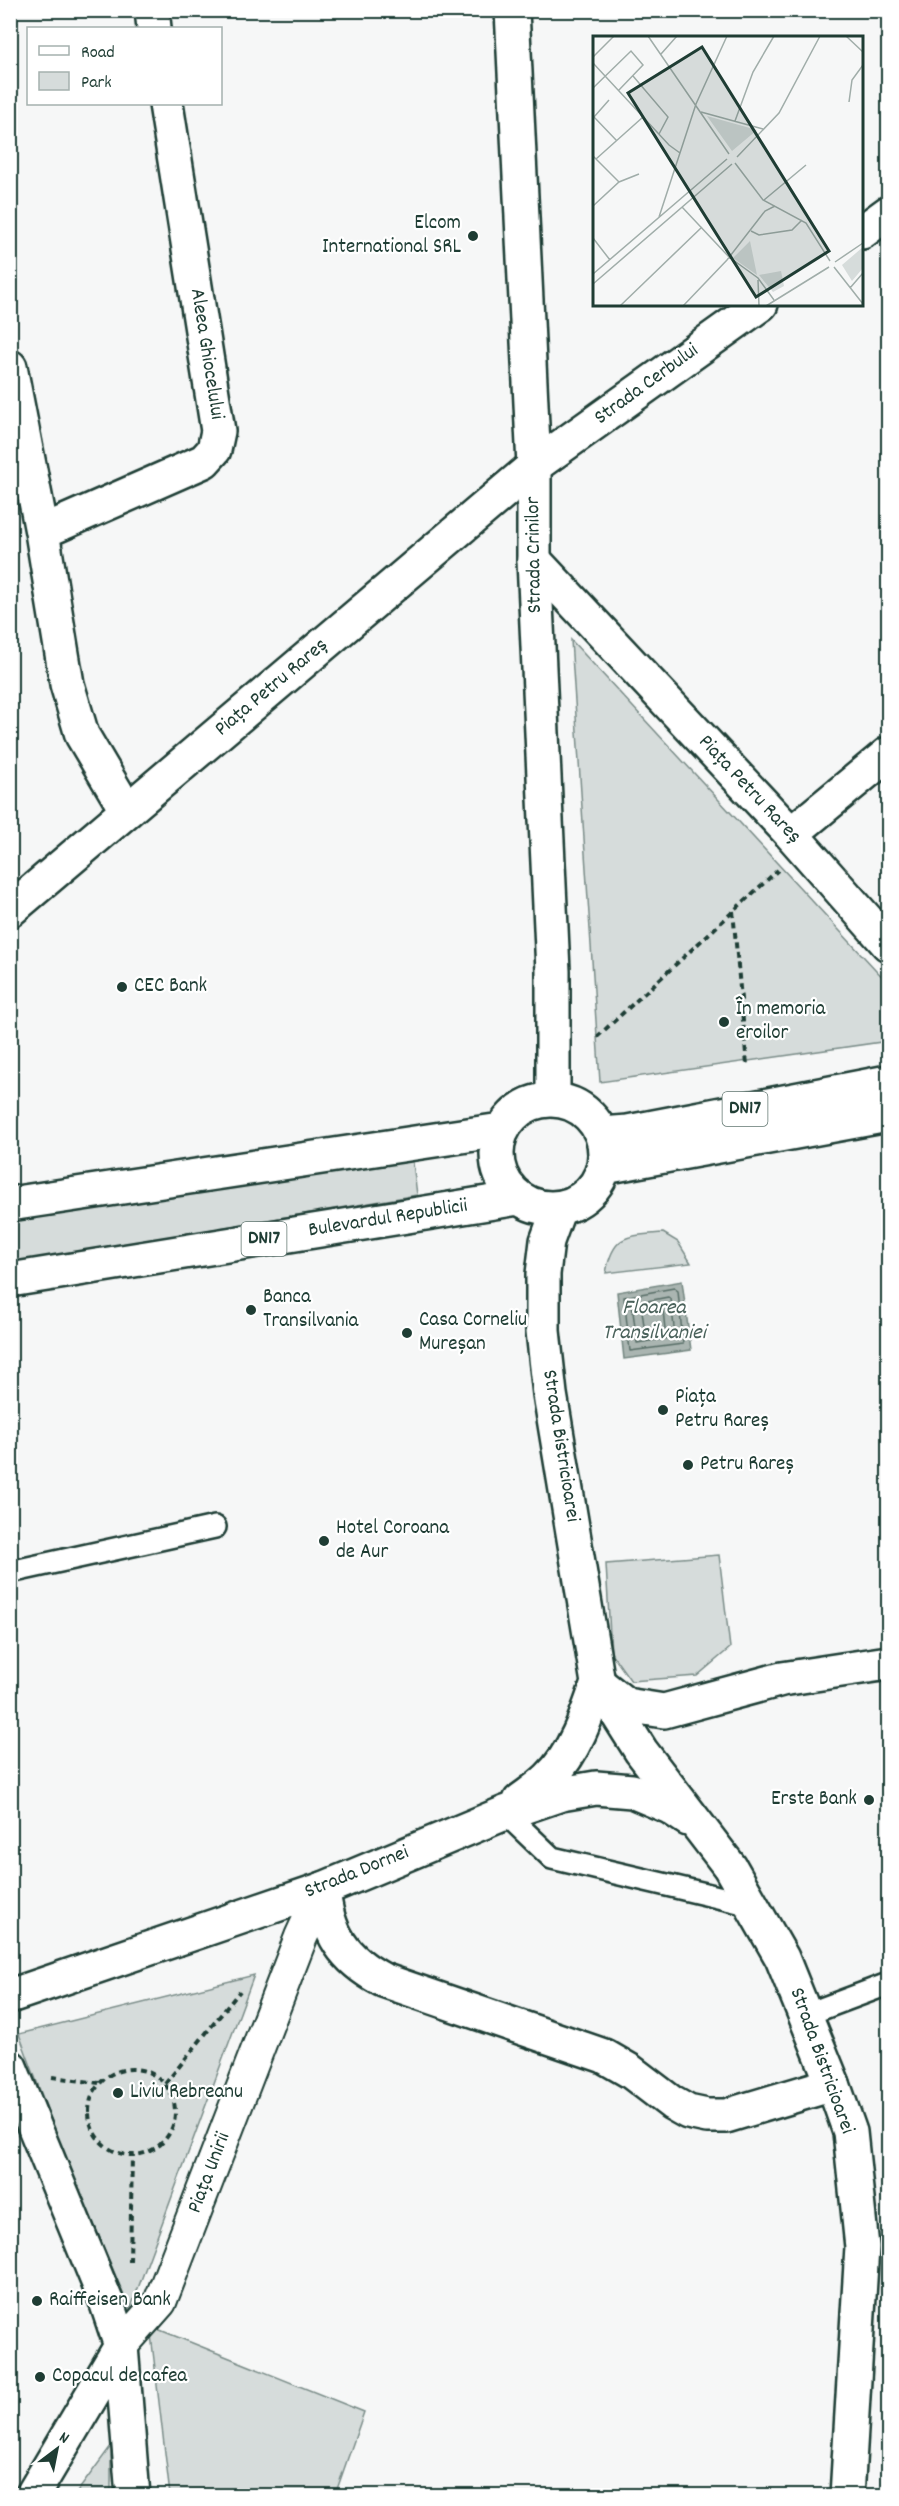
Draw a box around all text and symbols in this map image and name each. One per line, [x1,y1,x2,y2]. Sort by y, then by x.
legend [27,27,222,105]
inset map [593,36,863,306]
text: Road [81,41,115,66]
text: Park [81,71,112,96]
place label: Elcom International SRL [322,209,461,263]
marker: Elcom International SRL [466,229,480,243]
street label: Aleea Ghiocelului [181,286,231,422]
street label: Strada Cerbului [589,337,706,433]
street label: Strada Crinilor [519,496,551,614]
street label: Piața Petru Rareș [209,632,335,744]
street label: Piața Petru Rareș [690,729,808,851]
place label: CEC Bank [134,972,207,1002]
marker: CEC Bank [115,980,129,994]
place label: În memoria eroilor [735,995,826,1049]
marker: În memoria eroilor [717,1015,731,1029]
road number: DN17 [722,1092,768,1126]
street label: Bulevardul Republicii [306,1192,470,1246]
road number: DN17 [242,1222,286,1256]
place label: Banca Transilvania [263,1283,360,1337]
water label: Floarea Transilvaniei [602,1293,709,1349]
marker: Banca Transilvania [244,1303,258,1317]
place label: Casa Corneliu Mureșan [419,1306,527,1360]
marker: Casa Corneliu Mureșan [400,1326,414,1340]
street label: Strada Bistricioarei [533,1368,587,1524]
place label: Piața Petru Rareș [675,1383,769,1437]
marker: Piața Petru Rareș [656,1403,670,1417]
place label: Petru Rareș [700,1450,794,1480]
marker: Petru Rareș [681,1458,695,1472]
place label: Hotel Coroana de Aur [336,1514,450,1568]
marker: Hotel Coroana de Aur [317,1534,331,1548]
place label: Erste Bank [771,1785,857,1815]
marker: Erste Bank [862,1793,876,1807]
street label: Strada Dornei [300,1838,414,1907]
street label: Strada Bistricioarei [781,1984,861,2138]
place label: Liviu Rebreanu [130,2078,243,2108]
marker: Liviu Rebreanu [111,2086,125,2100]
street label: Piața Unirii [181,2128,239,2218]
place label: Raiffeisen Bank [49,2286,171,2316]
marker: Raiffeisen Bank [30,2294,44,2308]
place label: Copacul de cafea [52,2362,188,2392]
marker: Copacul de cafea [33,2370,47,2384]
north arrow [27,2419,87,2479]
text: N [54,2427,73,2450]

